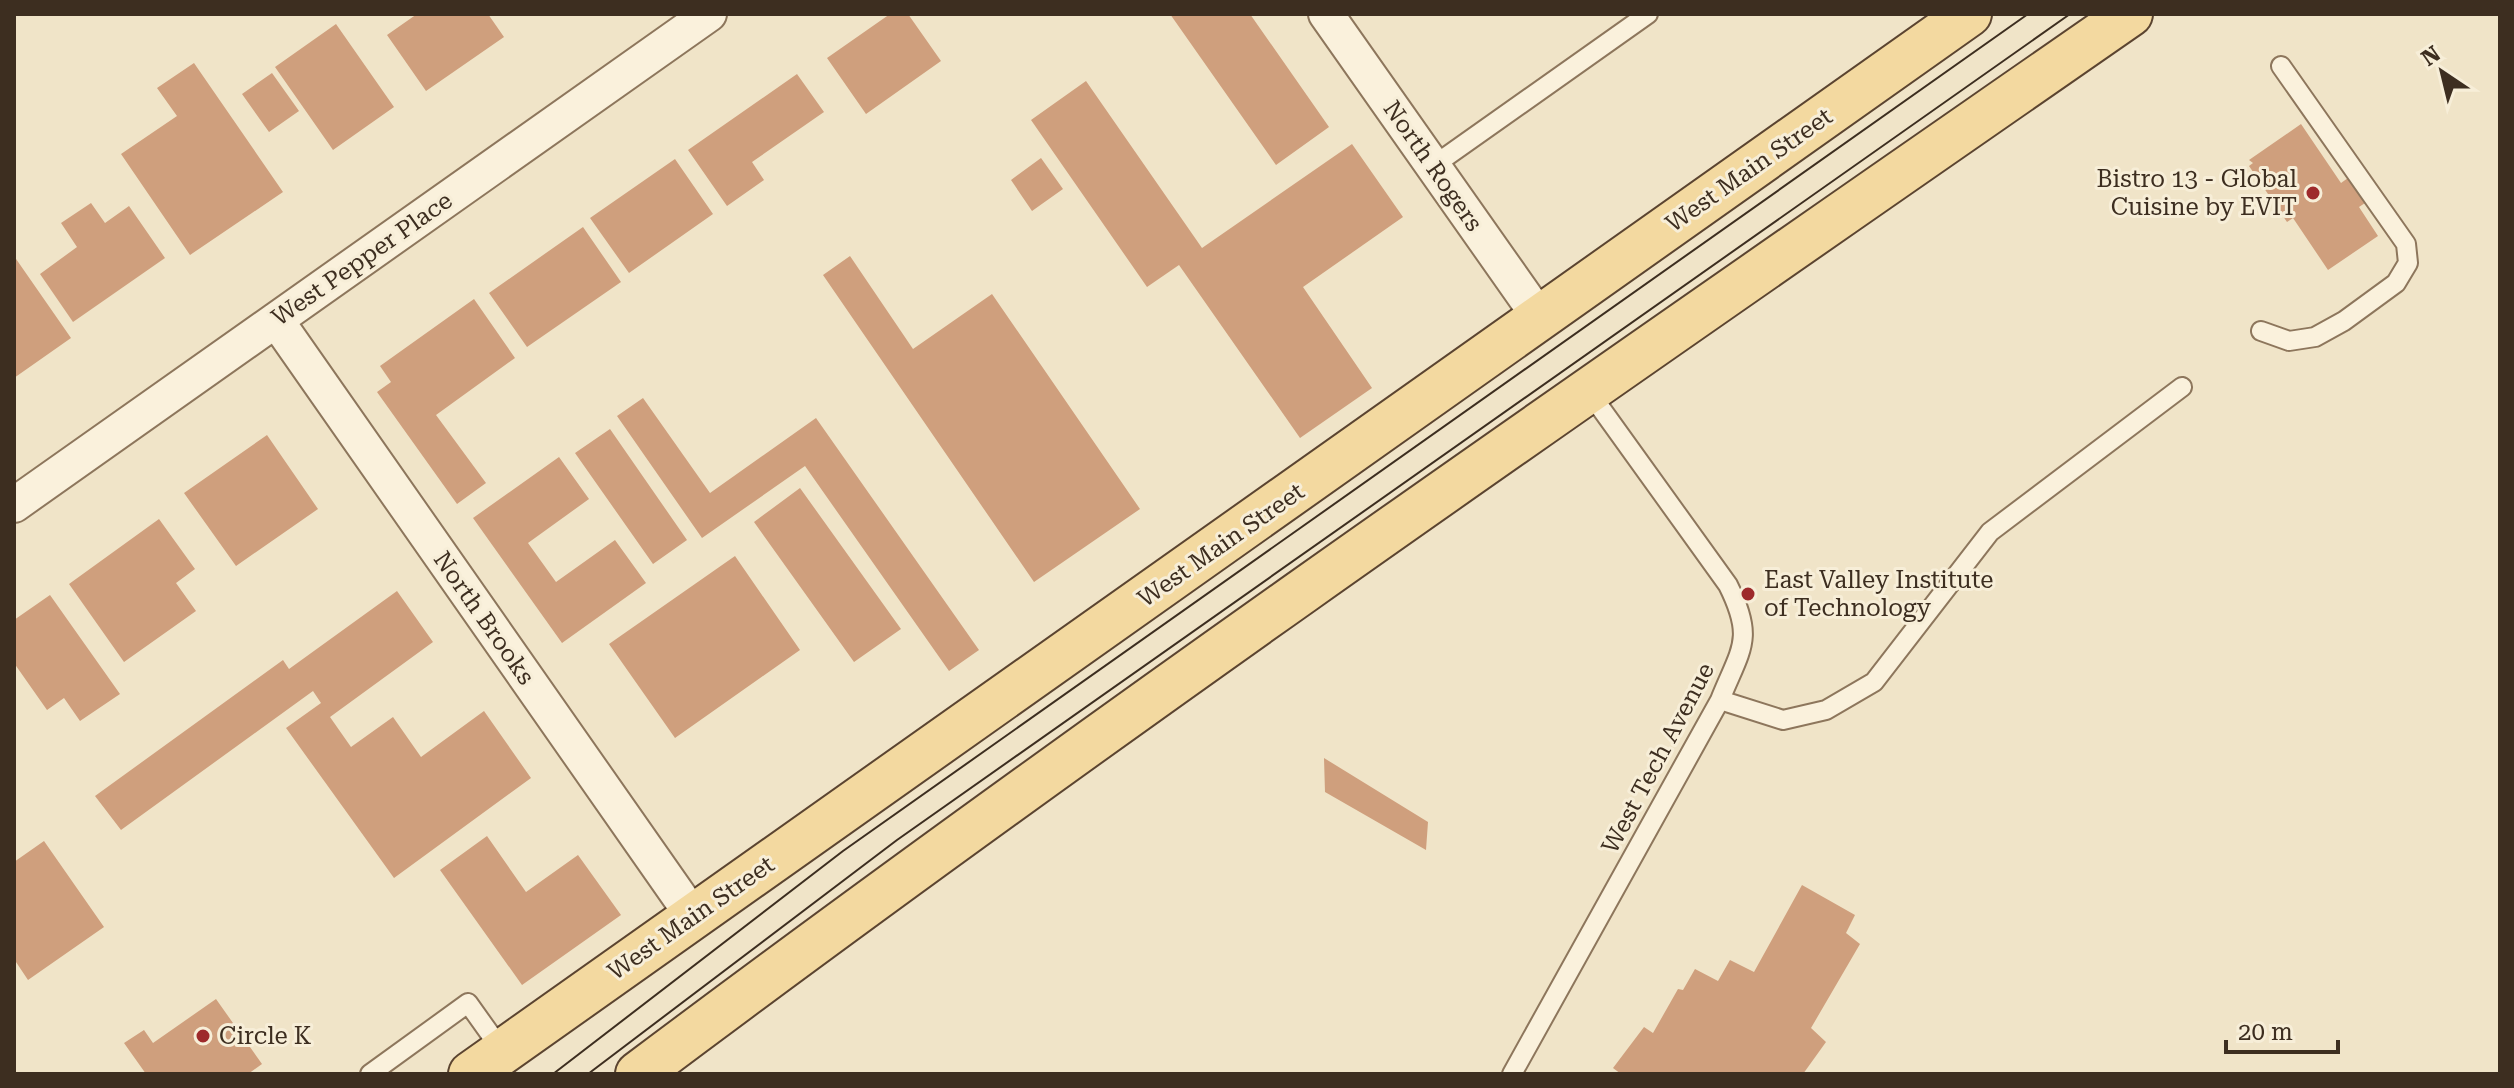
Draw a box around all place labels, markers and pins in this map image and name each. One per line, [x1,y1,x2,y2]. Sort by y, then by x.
place label: Bistro 13 - Global Cuisine by EVIT [2096,165,2297,221]
marker: Bistro 13 - Global Cuisine by EVIT [2304,184,2322,202]
place label: East Valley Institute of Technology [1764,566,1994,622]
marker: East Valley Institute of Technology [1739,585,1757,603]
place label: Circle K [219,1022,312,1050]
marker: Circle K [194,1027,212,1045]

